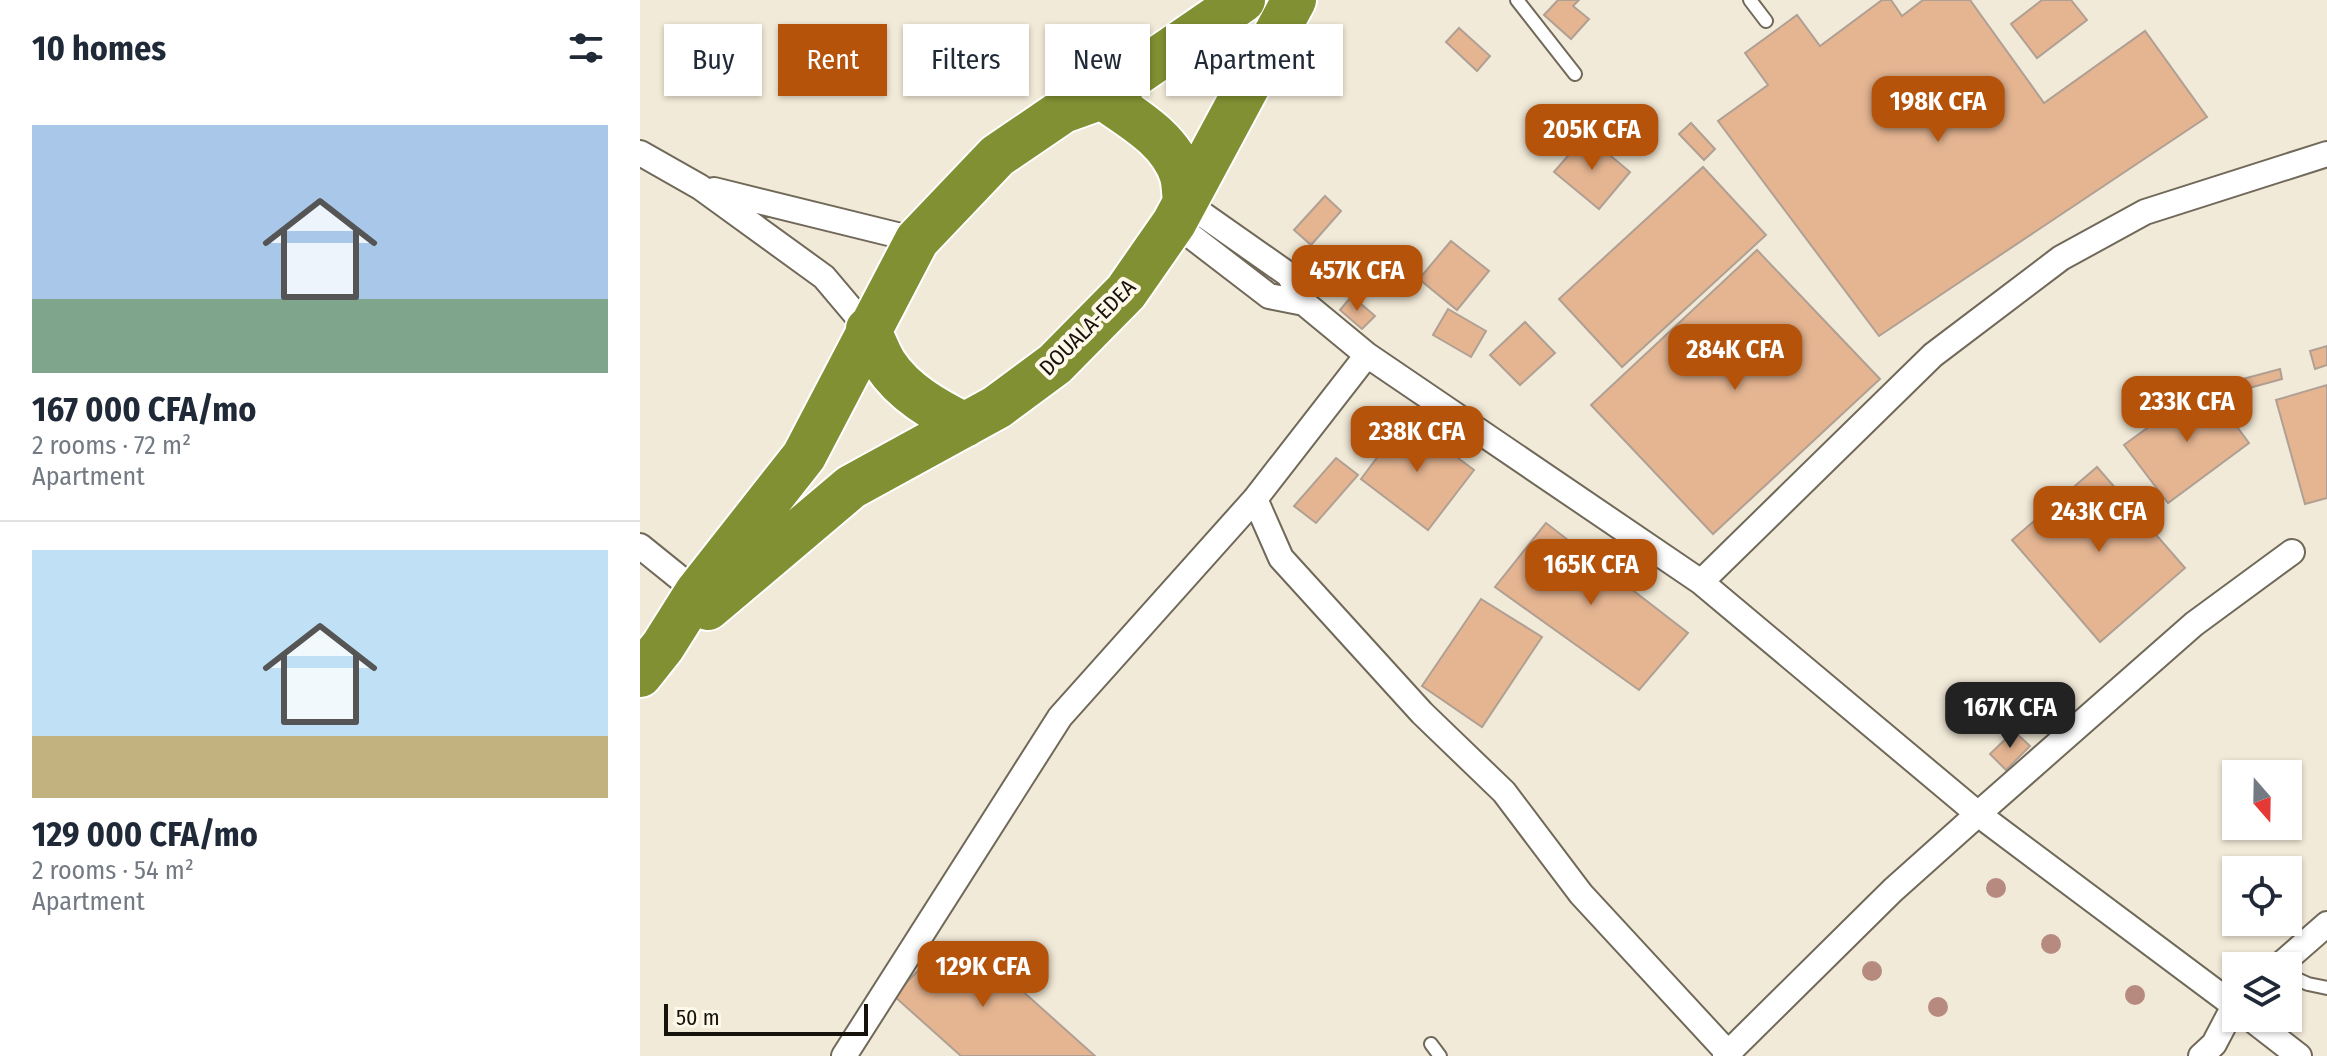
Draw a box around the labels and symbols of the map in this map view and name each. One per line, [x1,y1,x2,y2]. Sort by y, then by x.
pin: 198K CFA [1855,76,2021,144]
pin: 205K CFA [1509,104,1675,172]
pin: 457K CFA [1274,245,1440,313]
street label: DOUALA-EDEA [1034,273,1141,381]
pin: 284K CFA [1652,324,1818,392]
pin: 233K CFA [2104,376,2270,444]
pin: 238K CFA [1334,406,1500,474]
pin: 243K CFA [2016,486,2182,554]
pin: 165K CFA [1508,539,1674,607]
pin: 167K CFA [1927,682,2093,750]
north arrow [2222,760,2302,840]
pin: 129K CFA [900,941,1066,1009]
scale bar [664,1000,868,1036]

